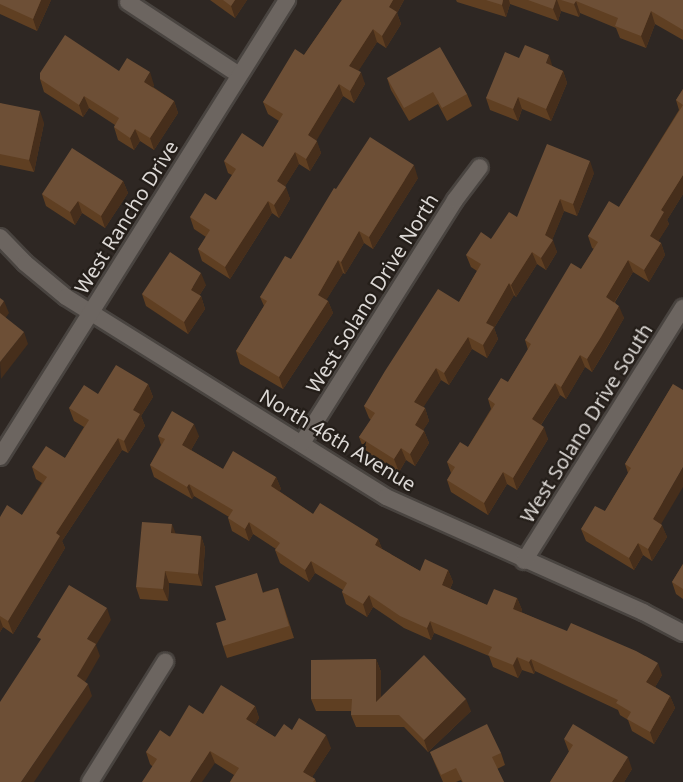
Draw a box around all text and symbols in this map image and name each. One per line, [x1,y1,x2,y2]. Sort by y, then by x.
street label: West Rancho Drive [69,136,183,298]
street label: West Solano Drive North [301,189,443,397]
street label: West Solano Drive South [515,319,657,527]
street label: North 46th Avenue [255,384,421,496]

